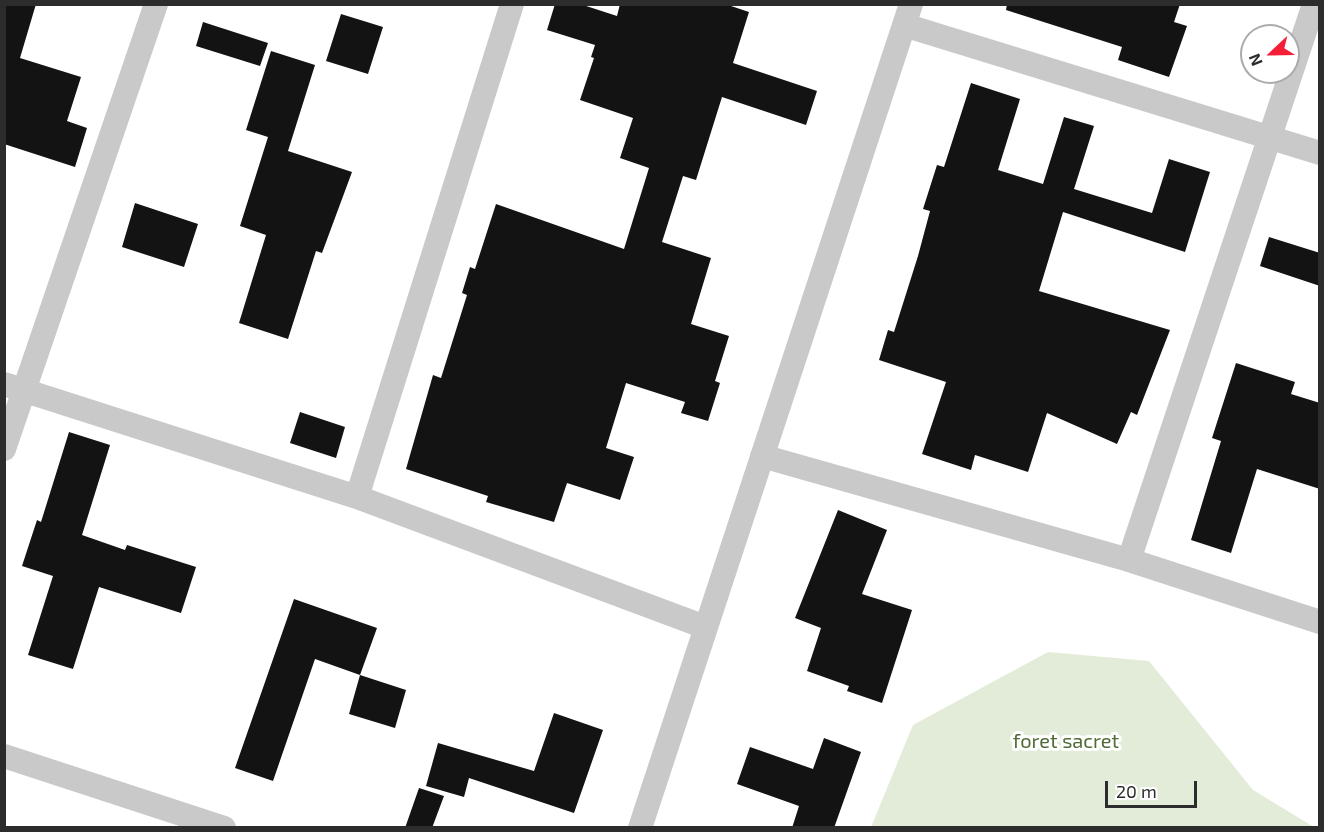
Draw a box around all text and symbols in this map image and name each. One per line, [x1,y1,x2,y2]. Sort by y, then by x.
north arrow [1240,24,1300,84]
text: N [1244,51,1266,69]
park label: foret sacret [1013,729,1119,753]
scale bar [1108,769,1200,807]
text: 20 m [1116,780,1157,802]

